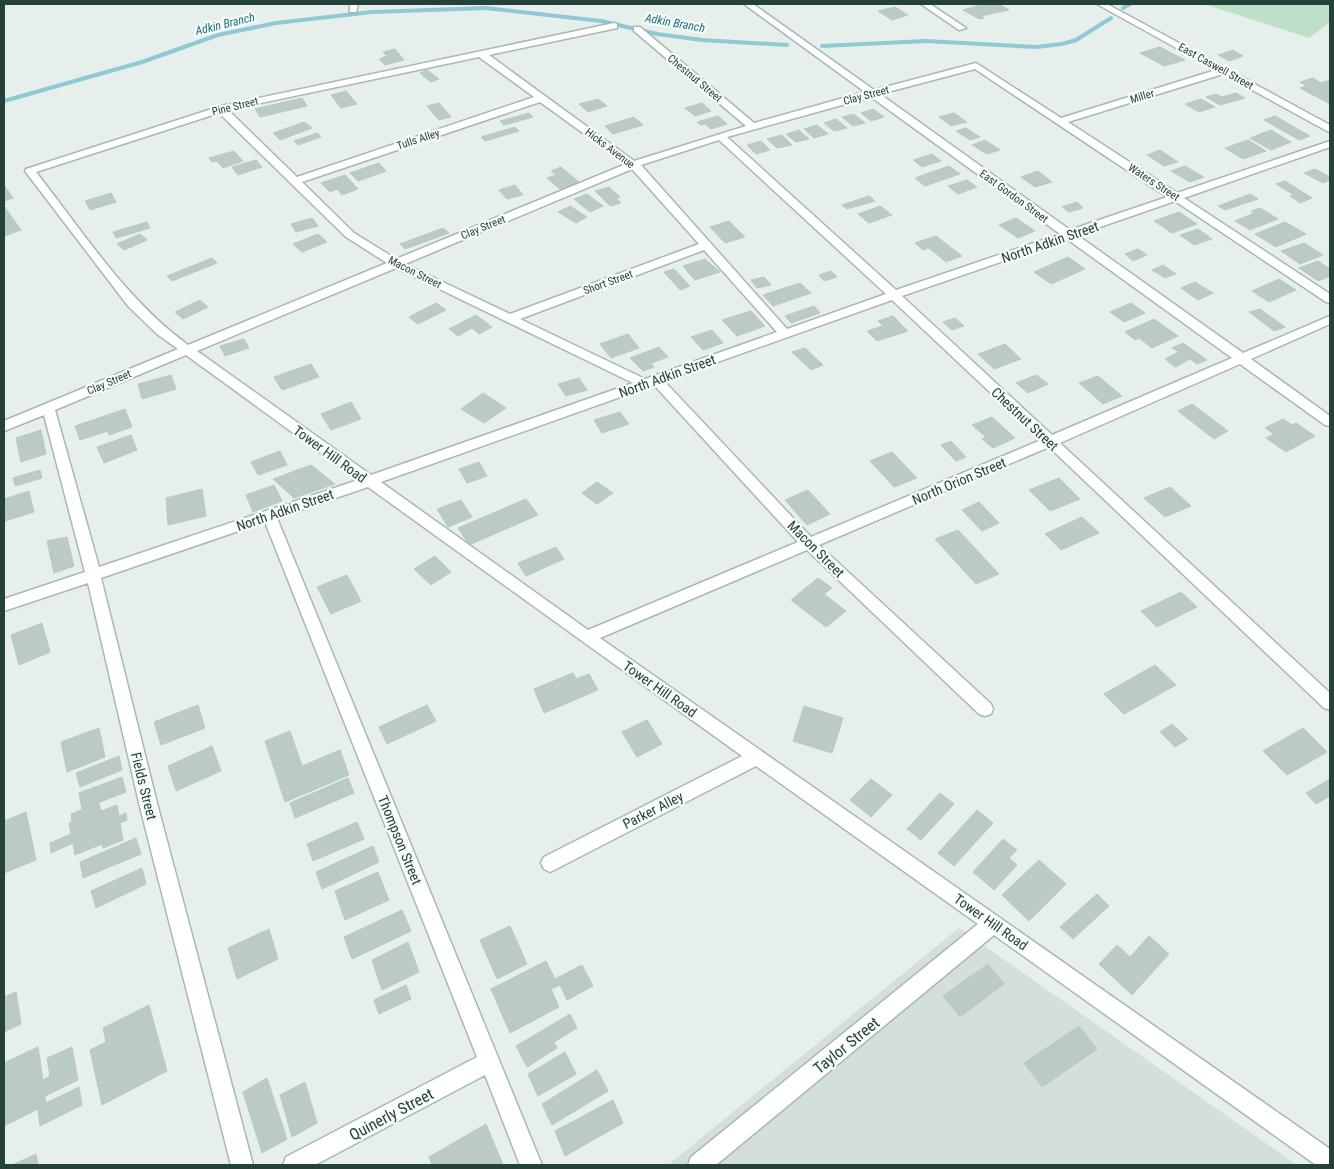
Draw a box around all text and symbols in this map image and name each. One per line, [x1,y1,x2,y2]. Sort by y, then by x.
water label: Adkin Branch [193,10,256,38]
water label: Adkin Branch [643,11,706,35]
street label: East Caswell Street [1176,40,1256,92]
street label: Chestnut Street [665,52,725,105]
street label: Clay Street [842,83,890,108]
street label: Miller [1129,87,1156,106]
street label: Pine Street [211,94,260,119]
street label: Tulls Alley [395,126,442,152]
street label: Hicks Avenue [582,126,637,171]
street label: Waters Street [1126,161,1182,204]
street label: East Gordon Street [977,167,1050,226]
street label: Clay Street [459,213,507,242]
street label: North Adkin Street [999,218,1101,266]
street label: Macon Street [386,254,443,291]
street label: Short Street [582,268,635,297]
street label: North Adkin Street [616,351,718,401]
street label: Clay Street [85,367,133,398]
street label: Chestnut Street [988,384,1062,454]
street label: Tower Hill Road [290,422,370,486]
street label: North Orion Street [910,454,1008,508]
street label: North Adkin Street [234,486,336,534]
street label: Macon Street [784,517,848,581]
street label: Tower Hill Road [620,658,700,720]
street label: Fields Street [128,751,160,821]
street label: Parker Alley [620,788,686,832]
street label: Thompson Street [375,793,425,887]
street label: Tower Hill Road [951,891,1031,953]
street label: Taylor Street [809,1013,883,1078]
street label: Quinerly Street [346,1084,437,1145]

